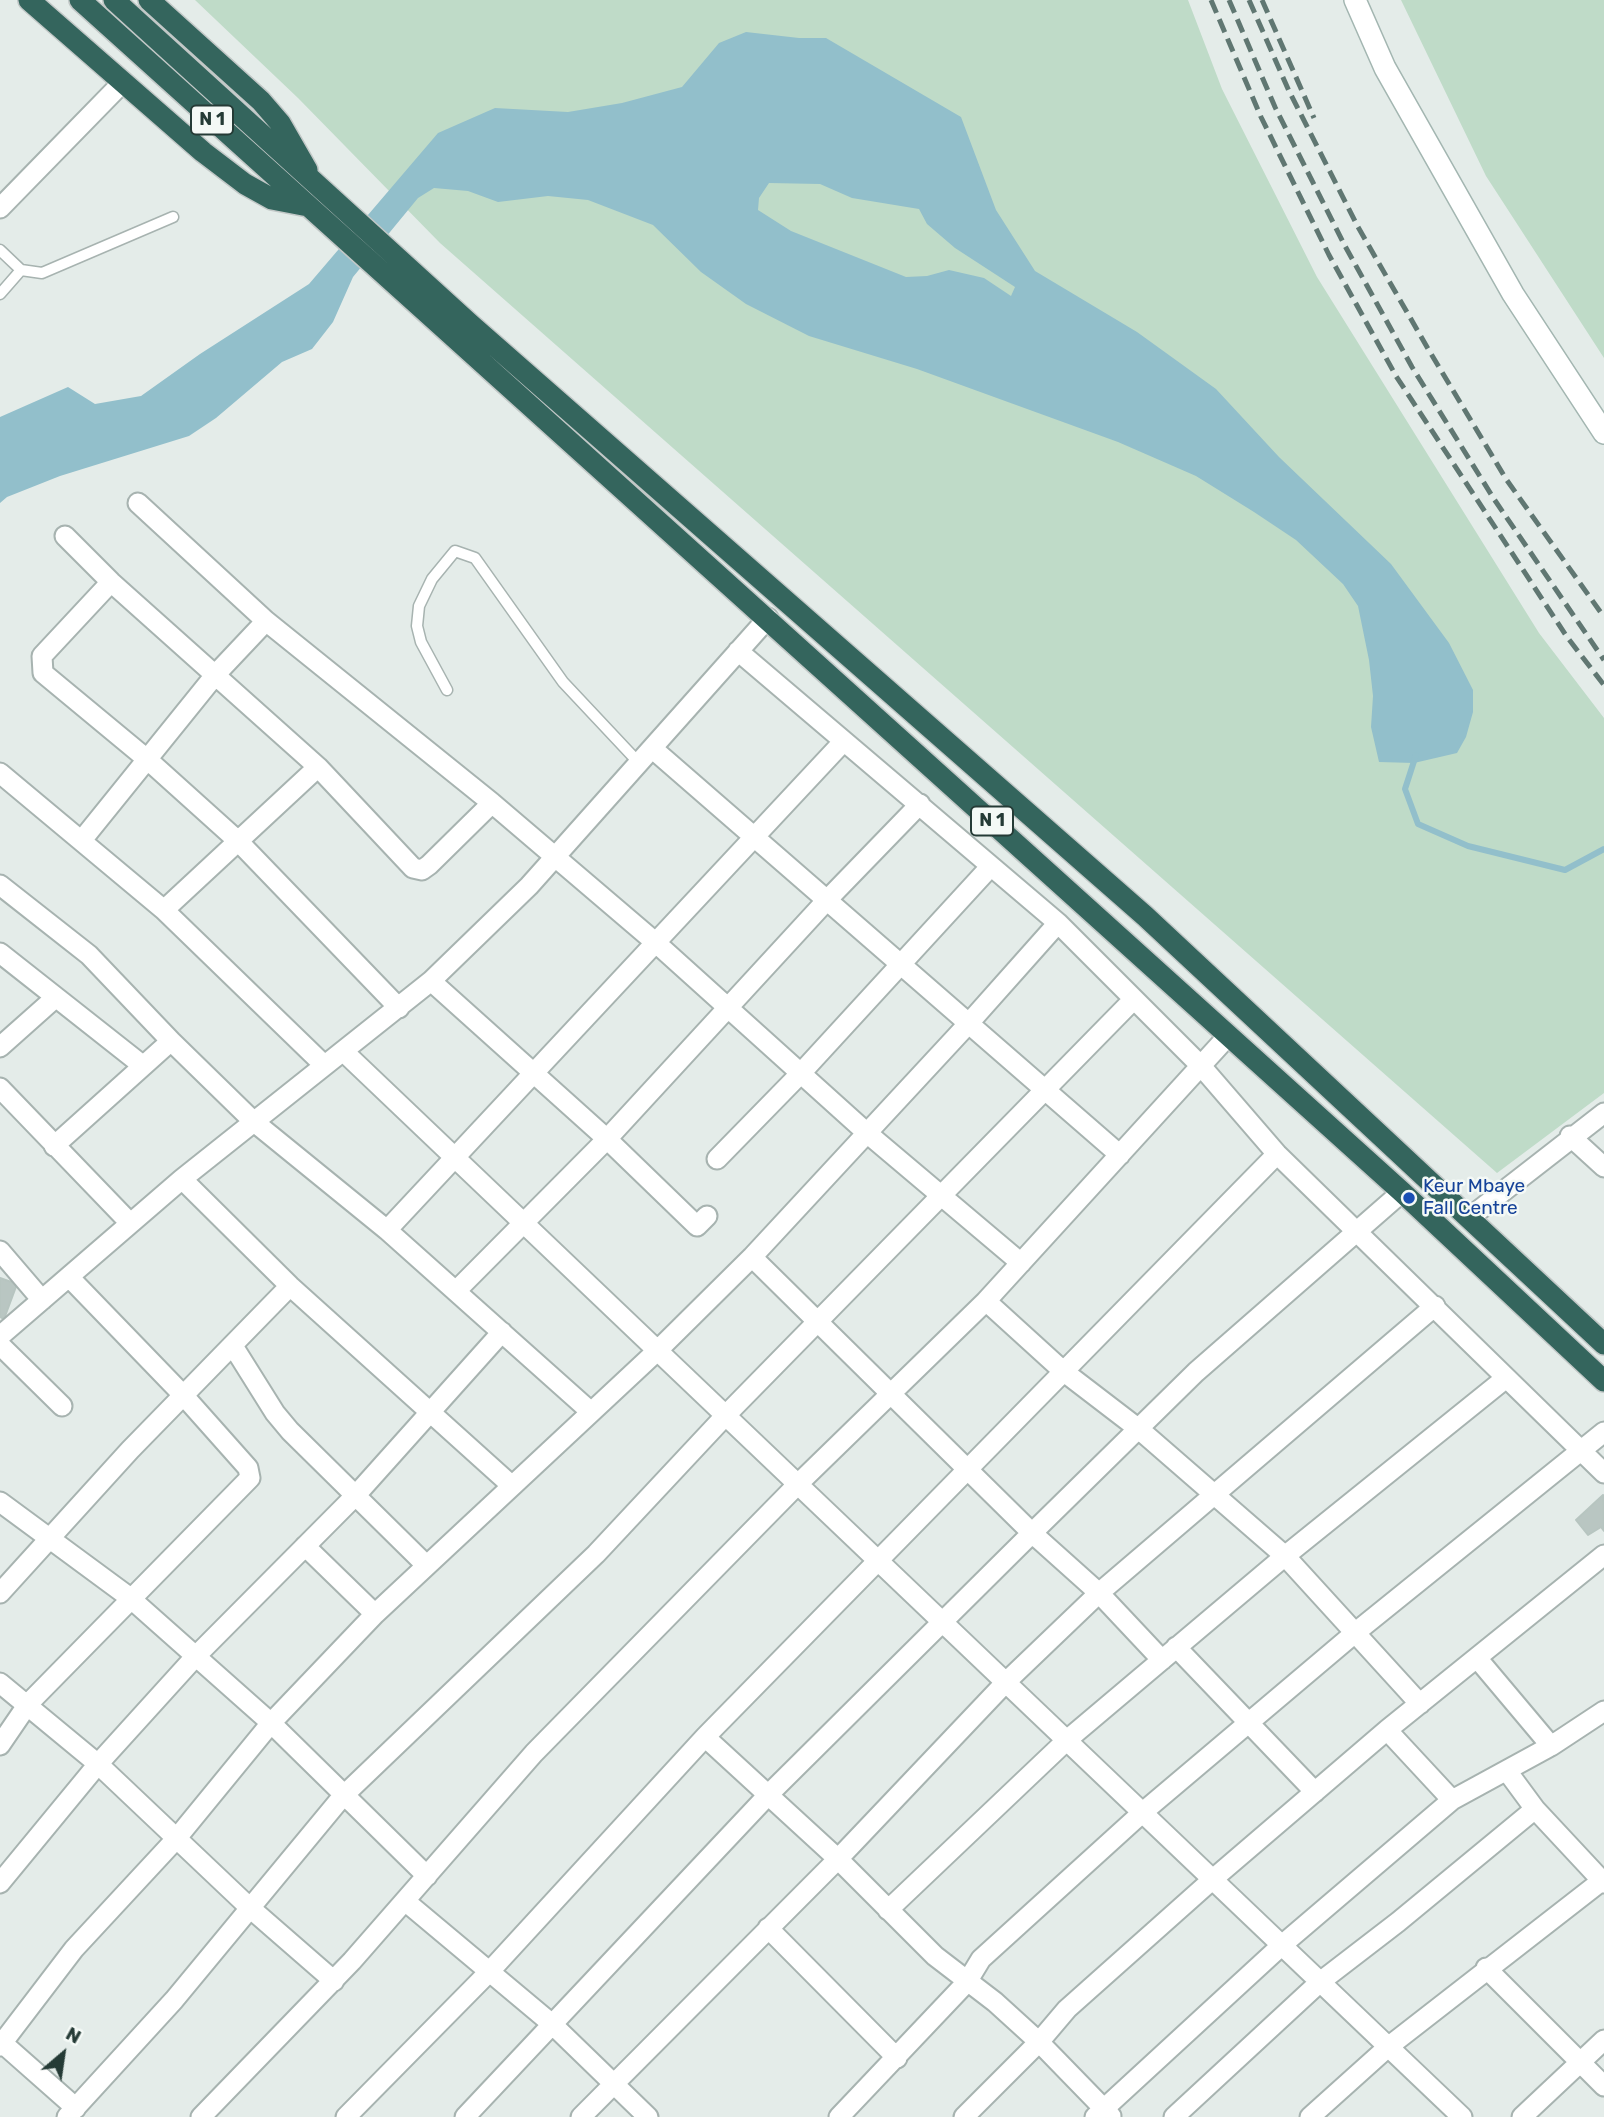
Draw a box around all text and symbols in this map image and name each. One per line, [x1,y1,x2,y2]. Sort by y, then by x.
road number: N 1 [191,106,233,134]
road number: N 1 [971,806,1013,836]
place label: Keur Mbaye Fall Centre [1423,1176,1525,1220]
marker: Keur Mbaye Fall Centre [1401,1190,1417,1206]
north arrow [28,2019,98,2089]
text: N [62,2022,85,2049]

